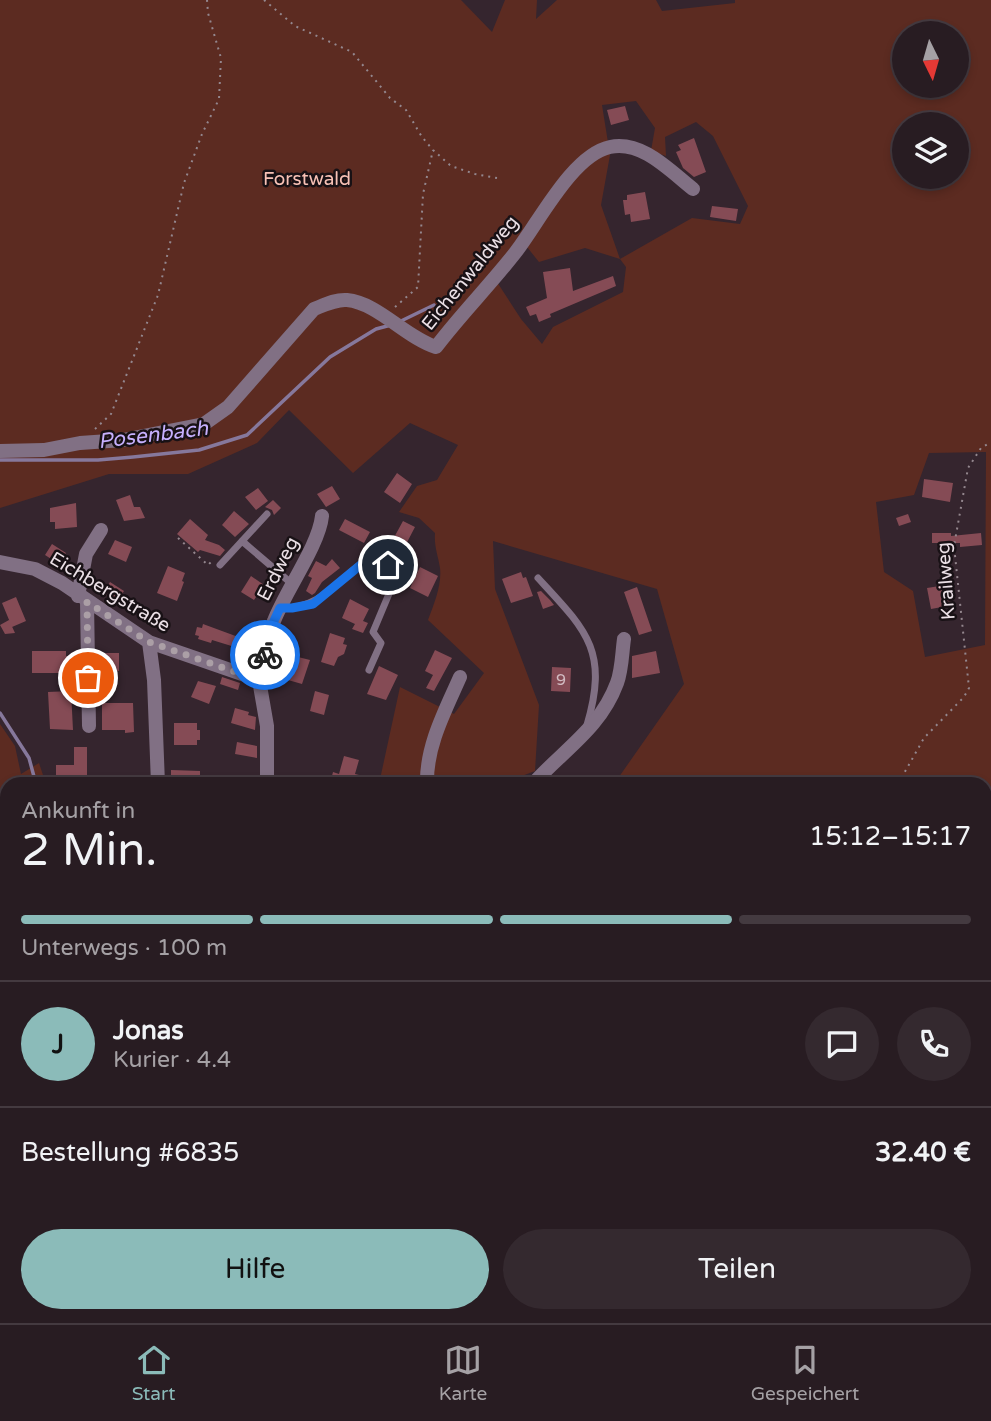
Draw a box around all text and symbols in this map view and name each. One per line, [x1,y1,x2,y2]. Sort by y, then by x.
north arrow [892,21,970,98]
map controls [892,21,969,189]
button: layers [892,112,969,189]
park label: Forstwald [263,168,351,190]
street label: Eichenwaldweg [417,211,523,335]
water label: Posenbach [97,416,210,454]
street label: Erdweg [253,533,303,605]
pin [358,535,418,595]
street label: Krailweg [932,541,960,621]
icon: home [369,546,407,584]
street label: Eichbergstraße [46,547,174,637]
courier [230,620,300,690]
icon: bike [246,636,284,674]
pin [58,648,118,708]
icon: bag [69,659,107,697]
house number: 9 [556,670,566,690]
text: Ankunft in [21,797,135,825]
text: 15:12–15:17 [809,821,971,852]
text: 2 Min. [21,823,157,878]
text: Unterwegs · 100 m [21,934,227,962]
button: chat [805,1007,879,1081]
button: phone [897,1007,971,1081]
text: Jonas [113,1015,184,1046]
text: J [52,1029,64,1060]
text: Kurier · 4.4 [113,1046,231,1074]
text: Bestellung #6835 [21,1137,239,1168]
text: 32.40 € [875,1137,971,1168]
button: Hilfe [21,1229,489,1309]
button: Teilen [503,1229,971,1309]
tab: Start [132,1341,175,1405]
tab: Karte [439,1341,487,1405]
tab: Gespeichert [751,1341,859,1405]

